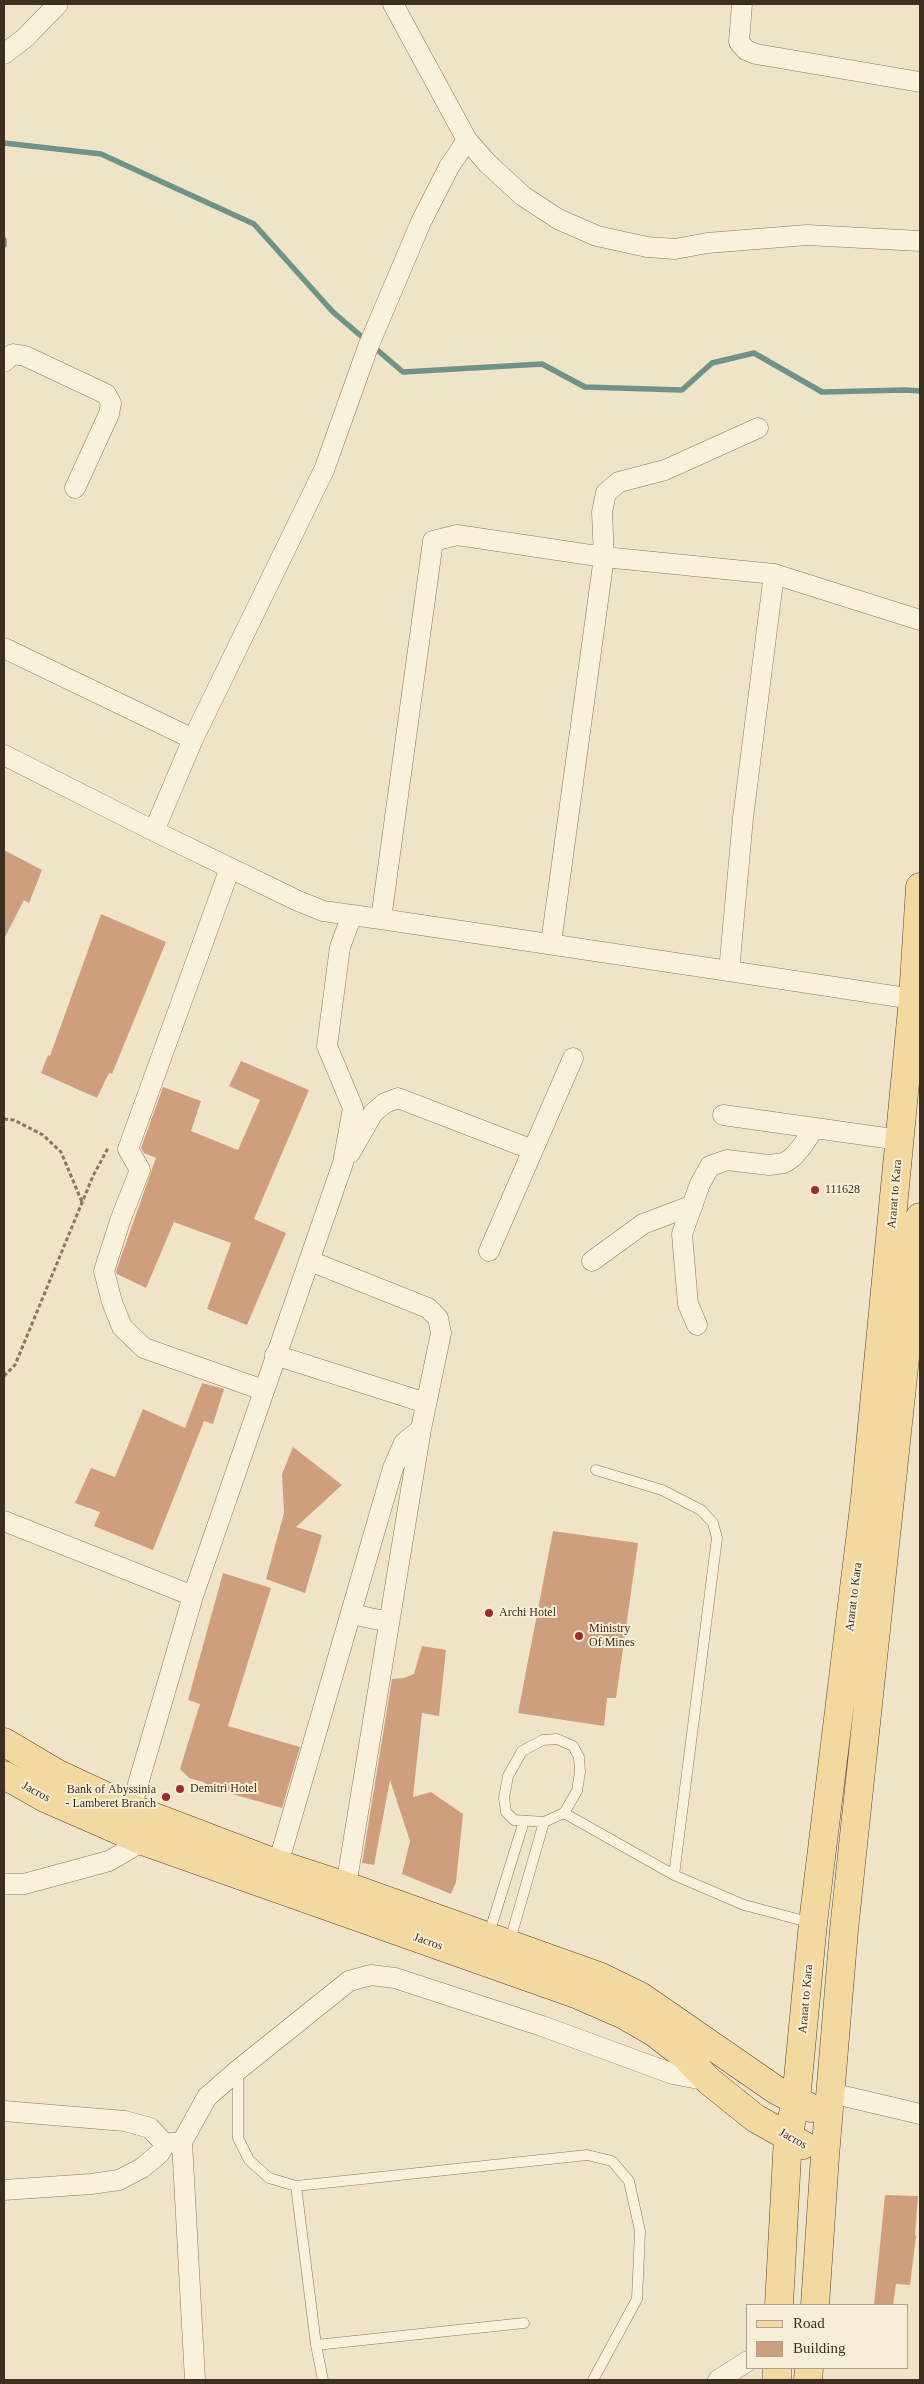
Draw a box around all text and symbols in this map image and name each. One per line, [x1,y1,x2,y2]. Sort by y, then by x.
street label: Ararat to Kara [885,1159,905,1229]
place label: 111628 [825,1183,860,1197]
marker: 111628 [809,1184,821,1196]
street label: Ararat to Kara [843,1562,865,1632]
place label: Archi Hotel [499,1606,556,1620]
marker: Archi Hotel [483,1607,495,1619]
place label: Ministry Of Mines [589,1622,635,1650]
marker: Ministry Of Mines [573,1630,585,1642]
street label: Jacros [19,1779,53,1805]
place label: Demitri Hotel [190,1782,257,1796]
place label: Bank of Abyssinia - Lamberet Branch [65,1783,156,1811]
marker: Demitri Hotel [174,1783,186,1795]
marker: Bank of Abyssinia - Lamberet Branch [160,1791,172,1803]
street label: Jacros [411,1930,445,1954]
street label: Ararat to Kara [796,1964,816,2034]
street label: Jacros [776,2125,810,2153]
legend [746,2304,909,2369]
text: Road [793,2315,825,2331]
text: Building [793,2340,846,2356]

